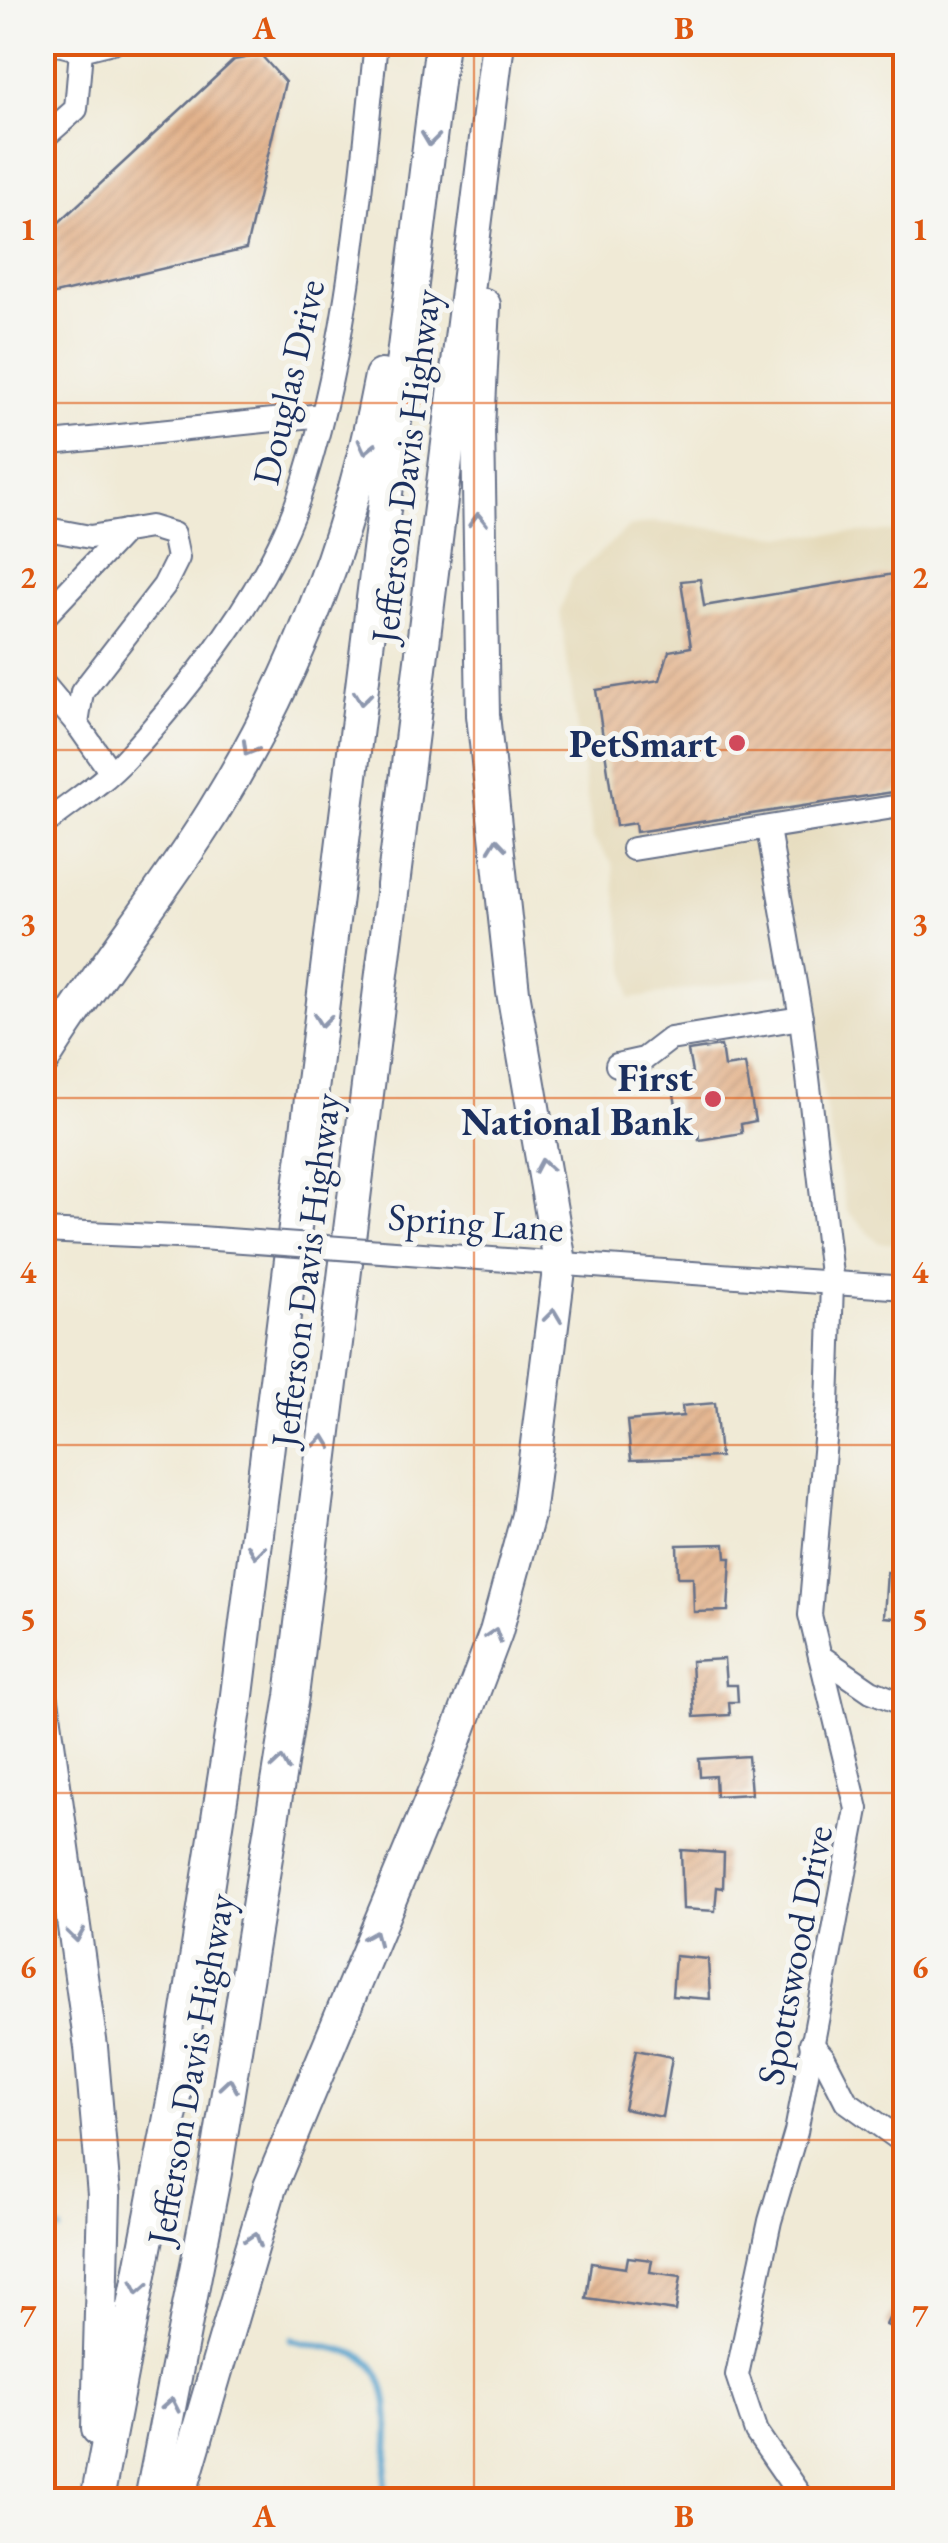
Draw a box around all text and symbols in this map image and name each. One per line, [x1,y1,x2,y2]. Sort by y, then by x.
text: A [251,7,276,49]
text: B [674,7,694,49]
one-way arrow [420,132,441,148]
text: 1 [20,208,36,250]
text: 1 [912,208,928,250]
street label: Douglas Drive [241,274,335,490]
street label: Jefferson Davis Highway [359,286,451,649]
one-way arrow [357,438,378,455]
one-way arrow [467,512,489,528]
text: 2 [20,556,37,598]
text: 2 [912,556,929,598]
one-way arrow [352,690,373,706]
place label: PetSmart [569,719,717,768]
marker: PetSmart [726,732,748,754]
one-way arrow [242,738,261,756]
one-way arrow [487,836,508,852]
text: 3 [20,903,36,945]
text: 3 [912,903,928,945]
one-way arrow [312,1012,333,1028]
place label: First National Bank [461,1053,694,1146]
marker: First National Bank [702,1088,724,1110]
street label: Jefferson Davis Highway [259,1090,351,1453]
one-way arrow [533,1158,554,1174]
street label: Spring Lane [387,1191,565,1253]
text: 4 [20,1251,38,1293]
text: 4 [912,1251,930,1293]
one-way arrow [542,1308,563,1324]
one-way arrow [312,1434,333,1451]
one-way arrow [246,1543,267,1559]
text: 5 [20,1598,36,1640]
text: 5 [912,1598,928,1640]
one-way arrow [482,1628,502,1645]
one-way arrow [270,1756,291,1773]
street label: Spottswood Drive [745,1821,843,2089]
street label: Jefferson Davis Highway [134,1889,245,2251]
one-way arrow [64,1927,85,1943]
one-way arrow [362,1929,382,1947]
text: 6 [20,1946,37,1988]
text: 6 [912,1946,929,1988]
one-way arrow [218,2077,239,2094]
one-way arrow [242,2231,263,2248]
one-way arrow [129,2278,150,2295]
text: 7 [20,2294,37,2336]
text: 7 [912,2294,929,2336]
one-way arrow [159,2397,180,2414]
text: A [251,2495,276,2537]
text: B [674,2495,694,2537]

